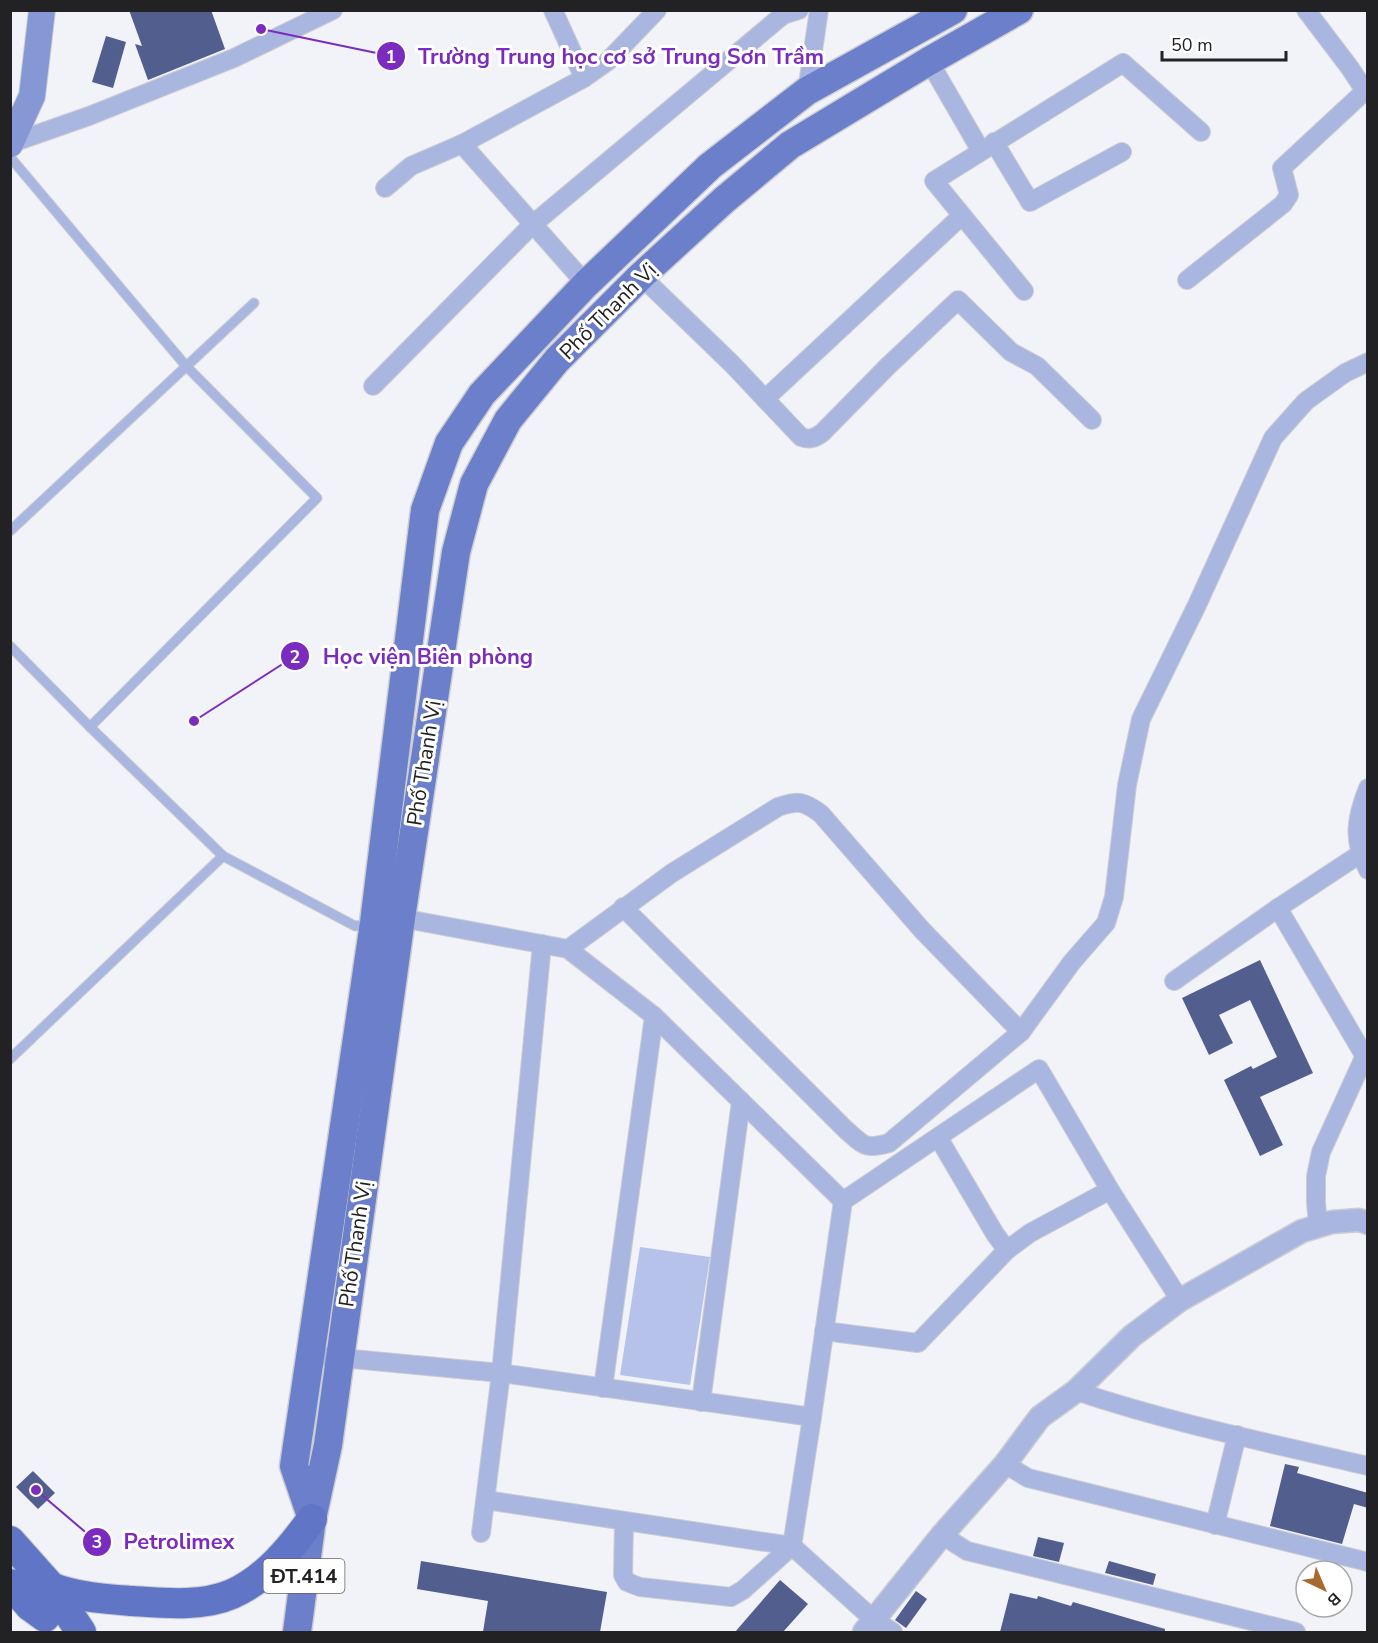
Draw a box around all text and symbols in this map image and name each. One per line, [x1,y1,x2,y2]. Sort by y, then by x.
scale bar [1162,24,1286,62]
text: 50 m [1171,33,1213,57]
callout: Trường Trung học cơ sở Trung Sơn Trầm [376,36,836,76]
text: Trường Trung học cơ sở Trung Sơn Trầm [418,42,824,72]
text: 1 [386,45,396,69]
street label: Phố Thanh Vị [553,256,663,366]
callout: Học viện Biên phòng [280,636,545,676]
text: Học viện Biên phòng [323,642,533,672]
text: 2 [290,645,300,669]
street label: Phố Thanh Vị [400,698,448,828]
street label: Phố Thanh Vị [332,1179,378,1309]
callout: Petrolimex [82,1522,247,1562]
text: Petrolimex [123,1527,235,1557]
text: 3 [92,1530,102,1554]
road number: ĐT.414 [264,1559,344,1593]
north arrow [1294,1559,1354,1619]
text: B [1322,1587,1345,1611]

